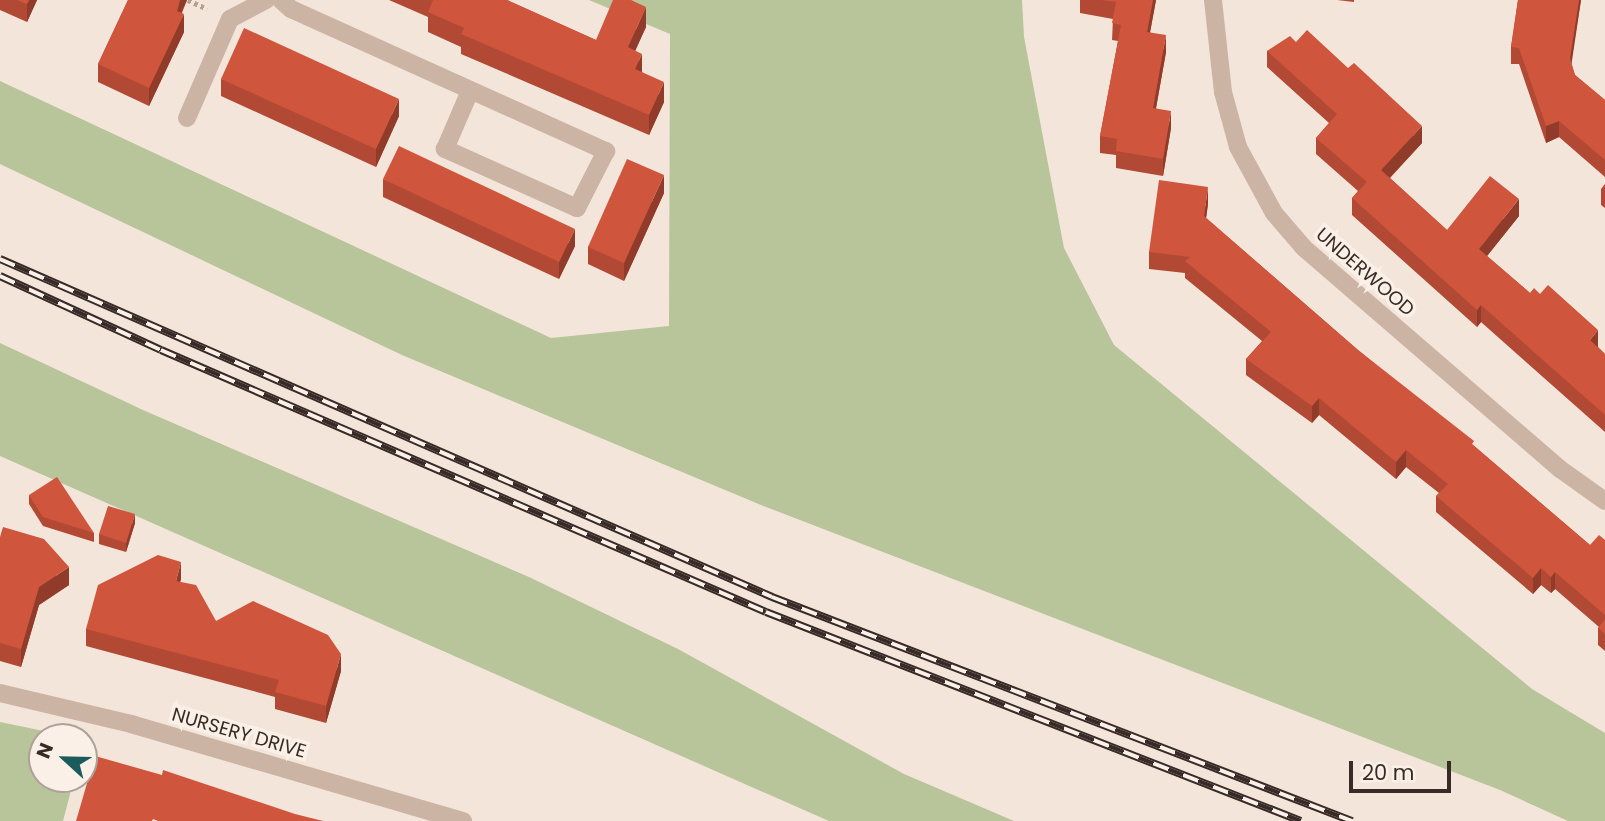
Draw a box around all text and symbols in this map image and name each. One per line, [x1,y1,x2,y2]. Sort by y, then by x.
street label: UNDERWOOD [1311,223,1419,321]
street label: NURSERY DRIVE [169,703,309,763]
north arrow [28,723,98,793]
text: N [30,739,60,762]
scale bar [1353,748,1454,792]
text: 20 m [1362,758,1415,787]

